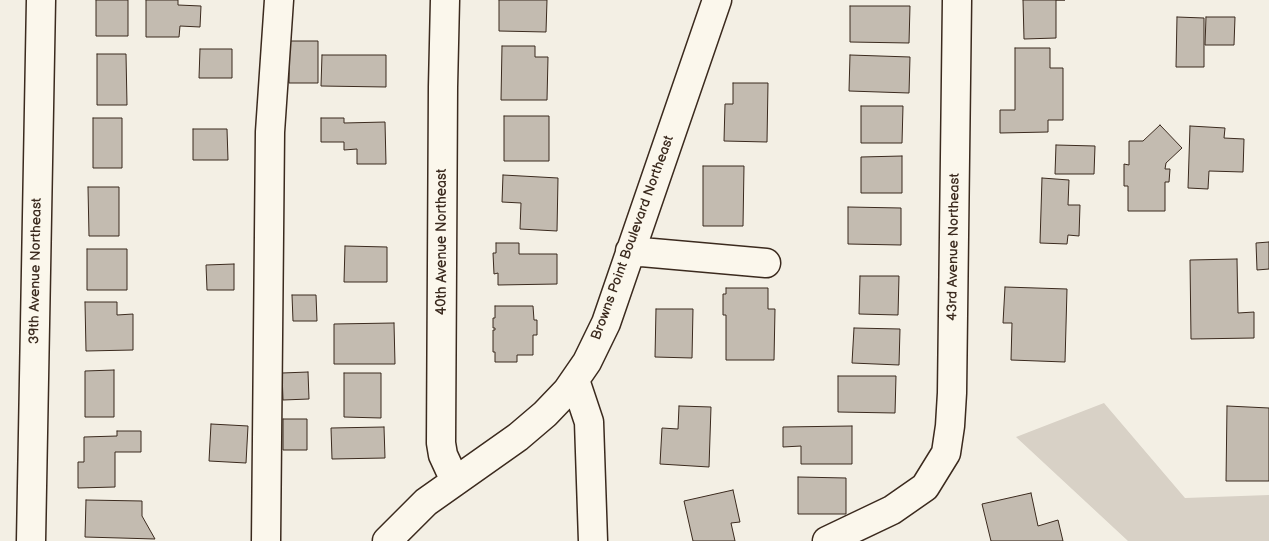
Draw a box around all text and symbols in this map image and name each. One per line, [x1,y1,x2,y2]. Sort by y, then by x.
street label: Browns Point Boulevard Northeast [588,133,678,343]
street label: 40th Avenue Northeast [434,169,450,315]
street label: 43rd Avenue Northeast [944,173,964,321]
street label: 39th Avenue Northeast [26,198,46,344]

